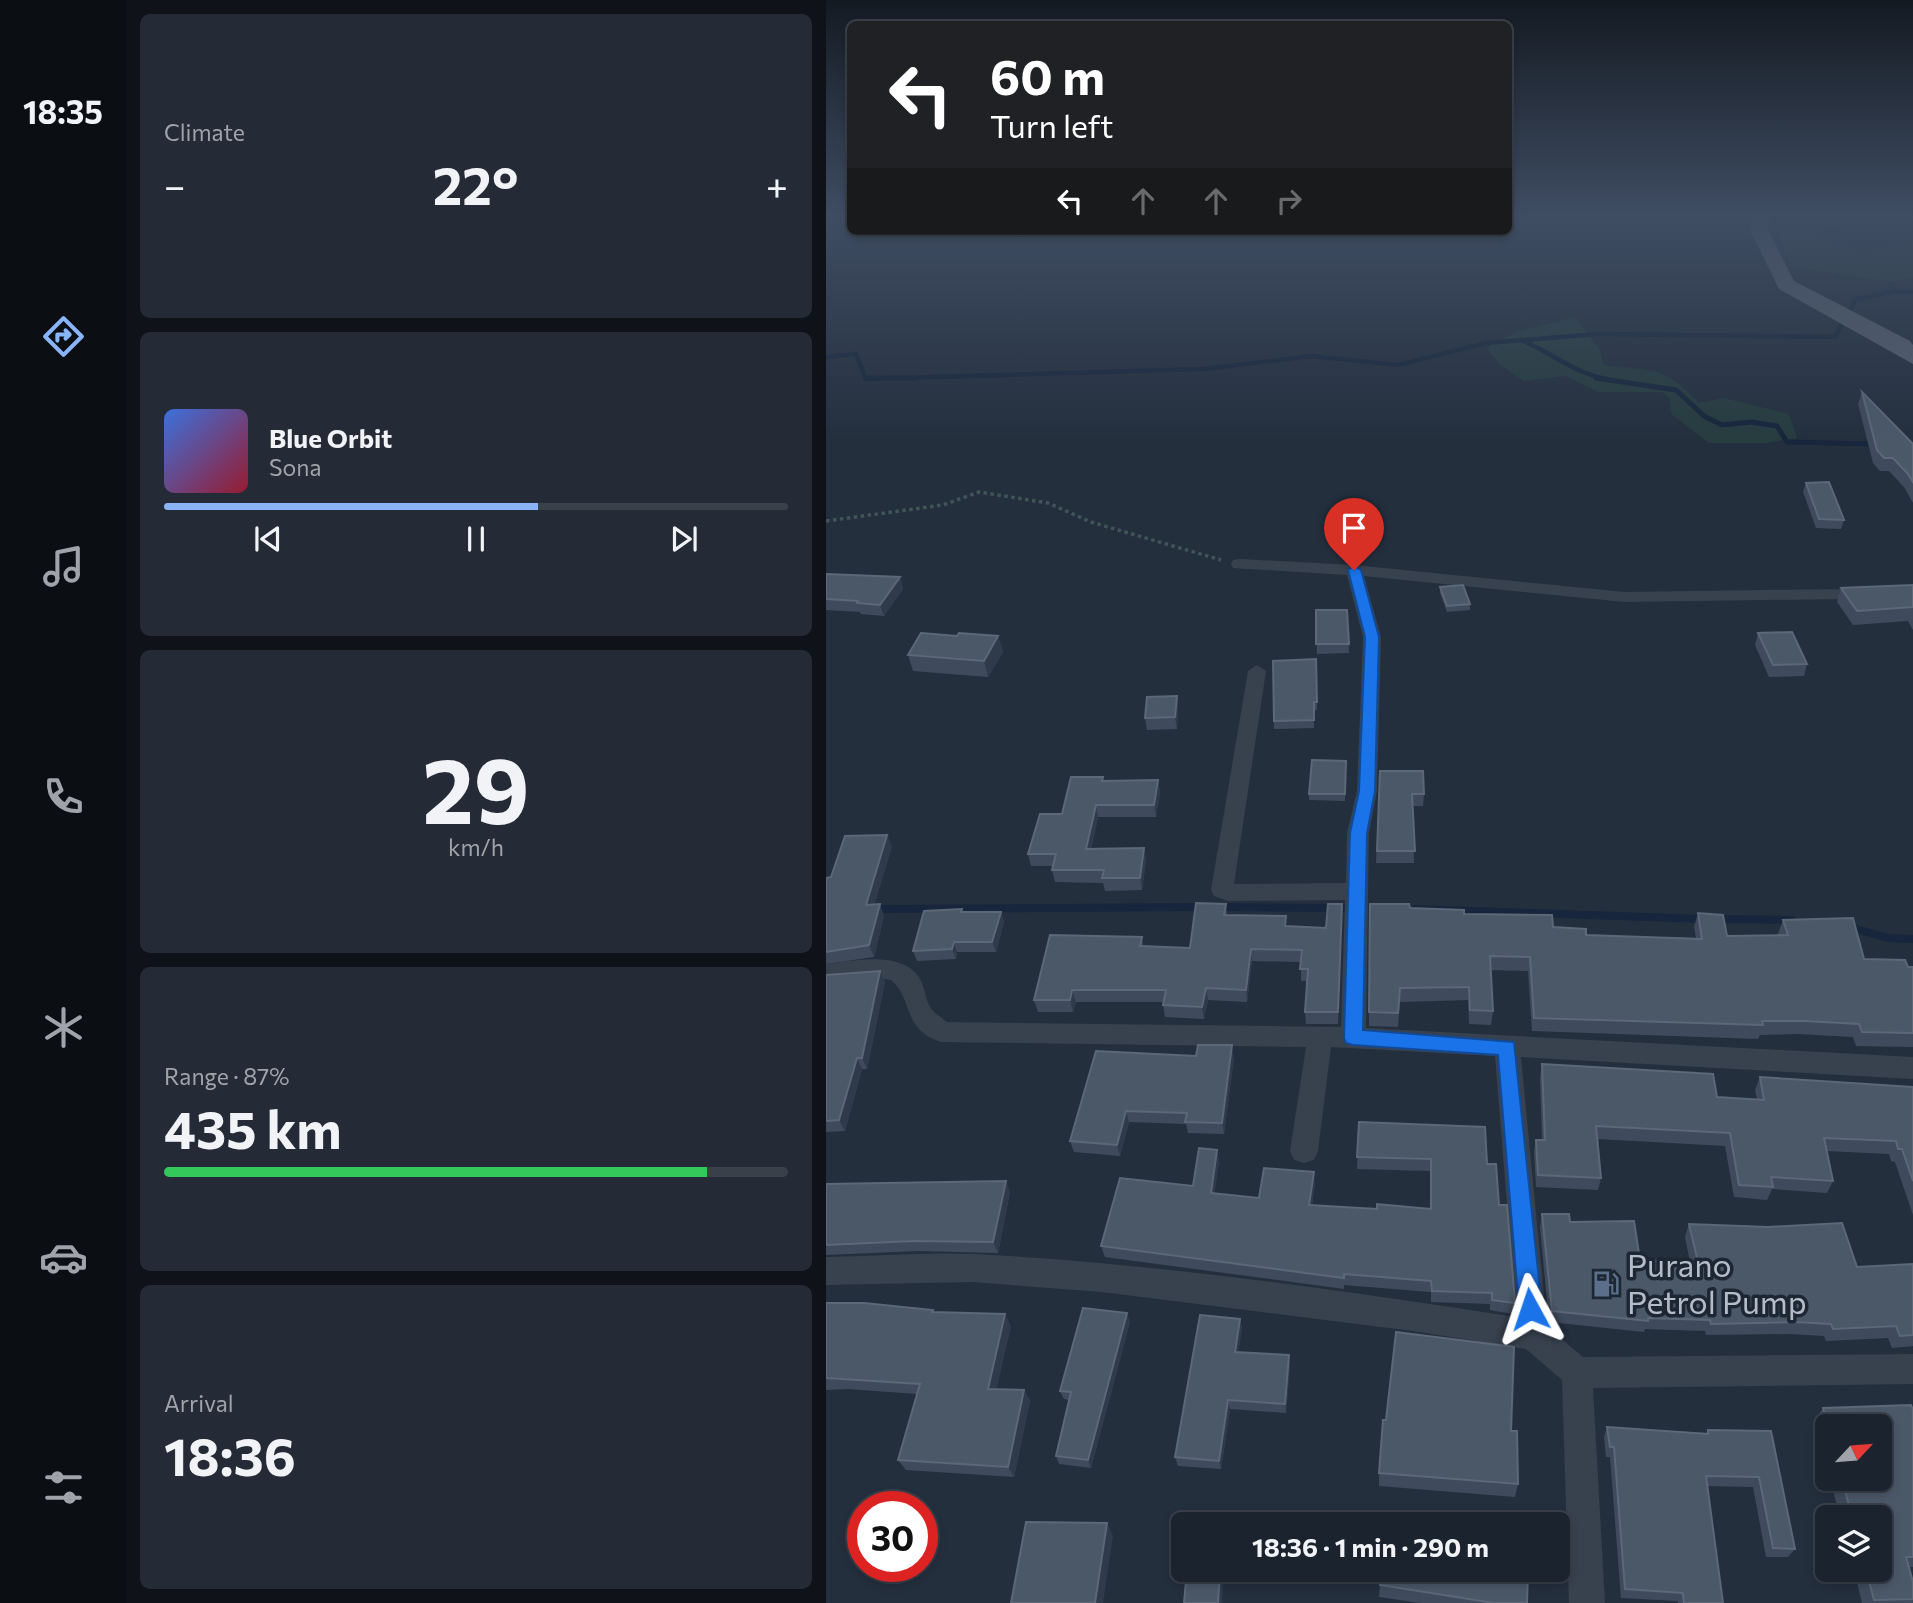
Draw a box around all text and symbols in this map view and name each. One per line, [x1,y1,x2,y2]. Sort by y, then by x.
text: 60 m [990,45,1105,105]
icon: left [875,49,966,140]
text: 18:35 [23,91,103,131]
text: Turn left [990,105,1114,145]
text: Climate [164,118,245,146]
text: 22° [433,152,518,216]
text: − [164,161,186,208]
text: + [766,161,788,208]
icon: left [1051,182,1089,220]
icon: ahead [1124,182,1162,220]
icon: ahead [1197,182,1235,220]
icon: right [1270,182,1308,220]
icon: directions [39,312,88,361]
text: Blue Orbit [269,422,392,453]
text: Sona [269,453,321,481]
pin [1324,498,1384,570]
icon: arrive [1335,509,1373,547]
icon: previous [249,520,287,558]
icon: pause [457,520,495,558]
icon: next [665,520,703,558]
icon: music [39,542,88,591]
text: 29 [422,731,530,843]
icon: phone [39,772,88,821]
text: km/h [448,833,504,861]
icon: climate [39,1003,88,1052]
text: Range · 87% [164,1062,289,1090]
text: 435 km [164,1096,342,1160]
icon: car [39,1233,88,1282]
place label: Purano Petrol Pump [1627,1244,1807,1321]
fuel station icon: Purano Petrol Pump [1591,1269,1621,1299]
position arrow [1493,1272,1567,1346]
text: Arrival [164,1389,234,1417]
north arrow [1815,1414,1892,1491]
map controls [1815,1414,1892,1582]
text: 18:36 [164,1423,296,1487]
icon: filters [39,1463,88,1512]
speed limit sign: 30 [847,1491,938,1582]
button: layers [1815,1505,1892,1582]
text: 18:36 · 1 min · 290 m [1252,1531,1489,1562]

